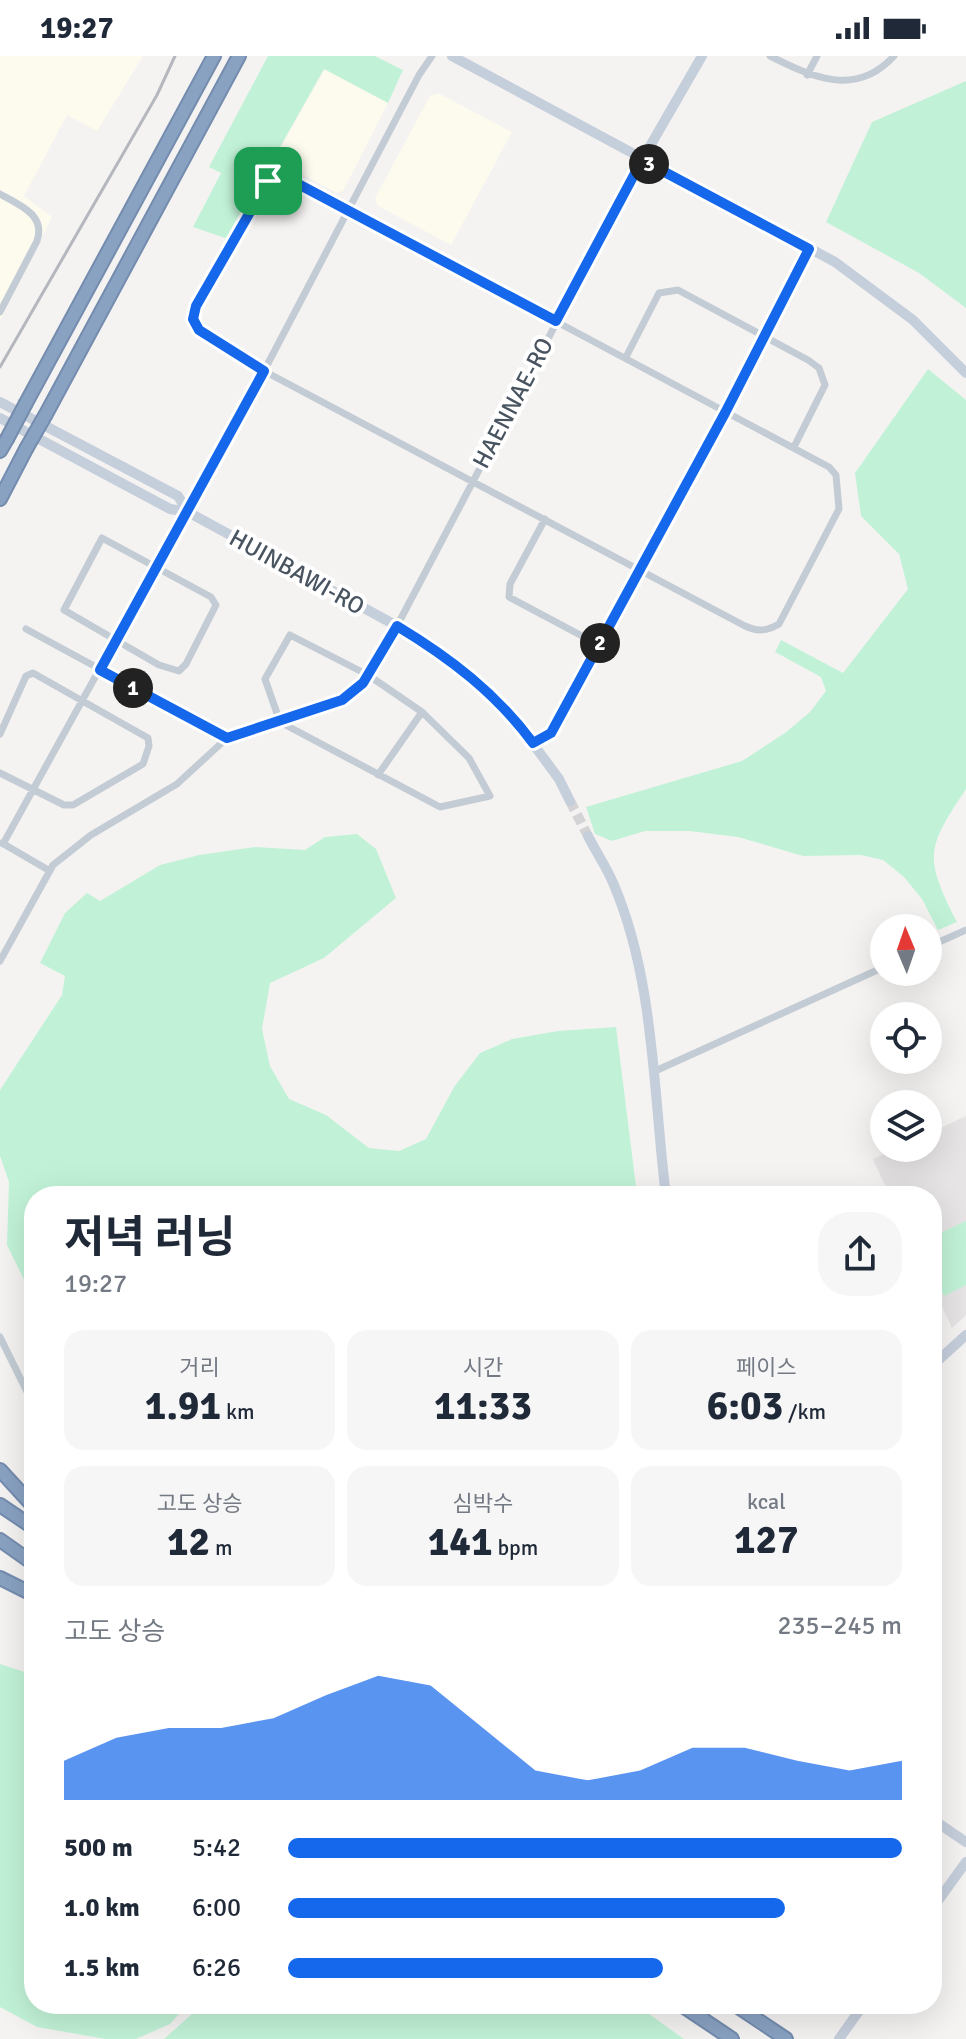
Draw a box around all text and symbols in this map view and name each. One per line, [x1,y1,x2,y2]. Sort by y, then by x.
text: 19:27 [40,10,114,47]
pin: 3 [629,144,669,184]
pin [234,147,302,215]
text: 3 [643,150,655,177]
icon: arrive [246,159,290,203]
street label: HAENNAE-RO [466,333,560,473]
street label: HUINBAWI-RO [224,523,370,621]
pin: 2 [580,623,620,663]
text: 2 [594,629,606,656]
pin: 1 [113,668,153,708]
text: 1 [127,674,139,701]
north arrow [870,914,942,986]
map controls [870,914,942,1162]
button: locate [870,1002,942,1074]
button: layers [870,1090,942,1162]
text: 저녁 러닝 [64,1211,236,1265]
button: share [818,1212,902,1296]
text: 19:27 [64,1268,127,1300]
text: 거리 [179,1354,220,1381]
text: 시간 [463,1354,503,1381]
text: 페이스 [736,1354,797,1381]
text: 1.91 [145,1381,221,1431]
text: 11:33 [434,1381,532,1431]
text: 6:03 [707,1381,783,1431]
text: km [221,1398,255,1425]
text: /km [783,1398,826,1425]
text: kcal [747,1488,786,1515]
text: 고도 상승 [157,1490,243,1517]
text: 심박수 [453,1490,513,1517]
text: 127 [734,1515,799,1565]
text: 12 [167,1517,210,1567]
text: 141 [428,1517,493,1567]
text: m [210,1534,232,1561]
text: bpm [493,1534,538,1561]
text: 235–245 m [778,1610,902,1642]
text: 고도 상승 [64,1616,165,1648]
text: 500 m [64,1832,133,1864]
text: 5:42 [192,1832,241,1864]
text: 1.0 km [64,1892,140,1924]
text: 6:00 [192,1892,241,1924]
text: 1.5 km [64,1952,140,1984]
text: 6:26 [192,1952,241,1984]

